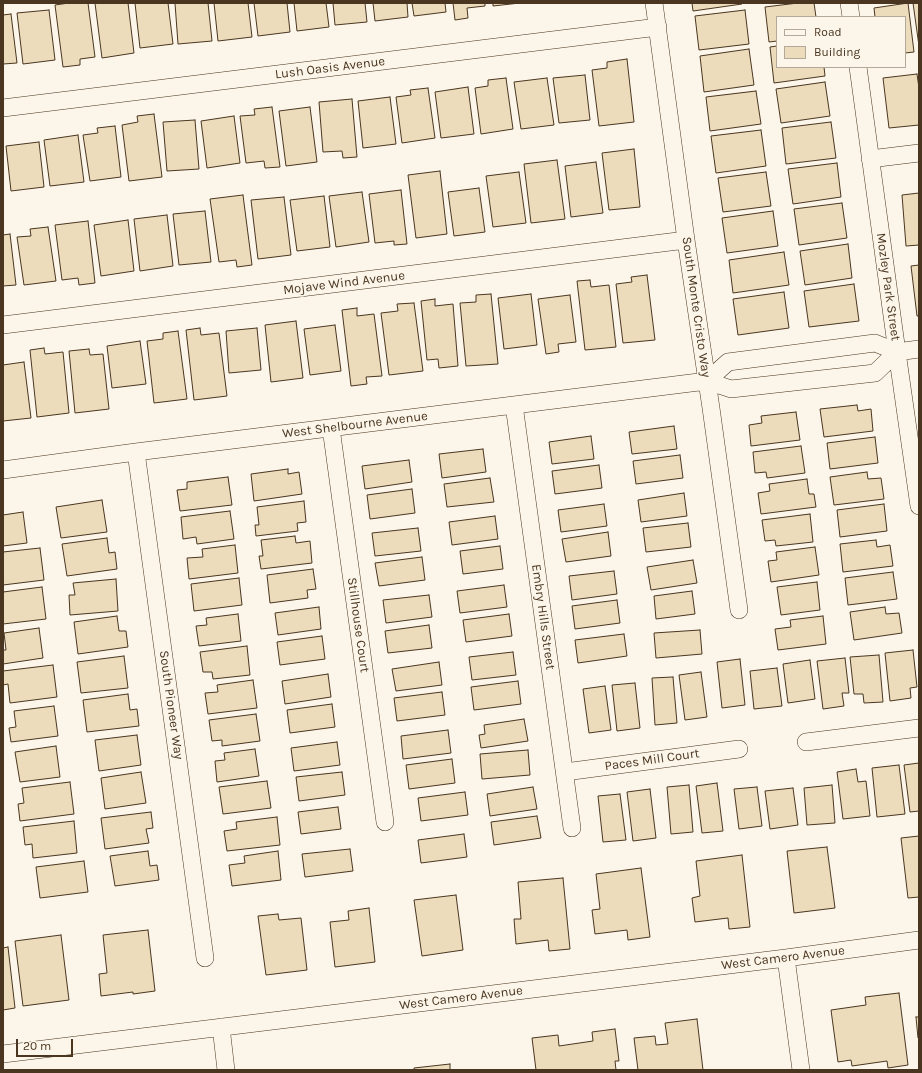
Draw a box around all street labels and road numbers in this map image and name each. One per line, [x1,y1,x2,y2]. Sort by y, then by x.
street label: Lush Oasis Avenue [274,54,386,82]
street label: Mozley Park Street [873,232,903,342]
street label: South Monte Cristo Way [678,236,714,378]
street label: Mojave Wind Avenue [282,268,406,298]
street label: West Shelbourne Avenue [281,408,429,442]
street label: Embry Hills Street [528,563,558,671]
street label: Stillhouse Court [344,576,372,674]
street label: South Pioneer Way [156,649,186,761]
street label: Paces Mill Court [604,746,700,774]
street label: West Camero Avenue [720,943,846,973]
street label: West Camero Avenue [398,983,524,1013]

